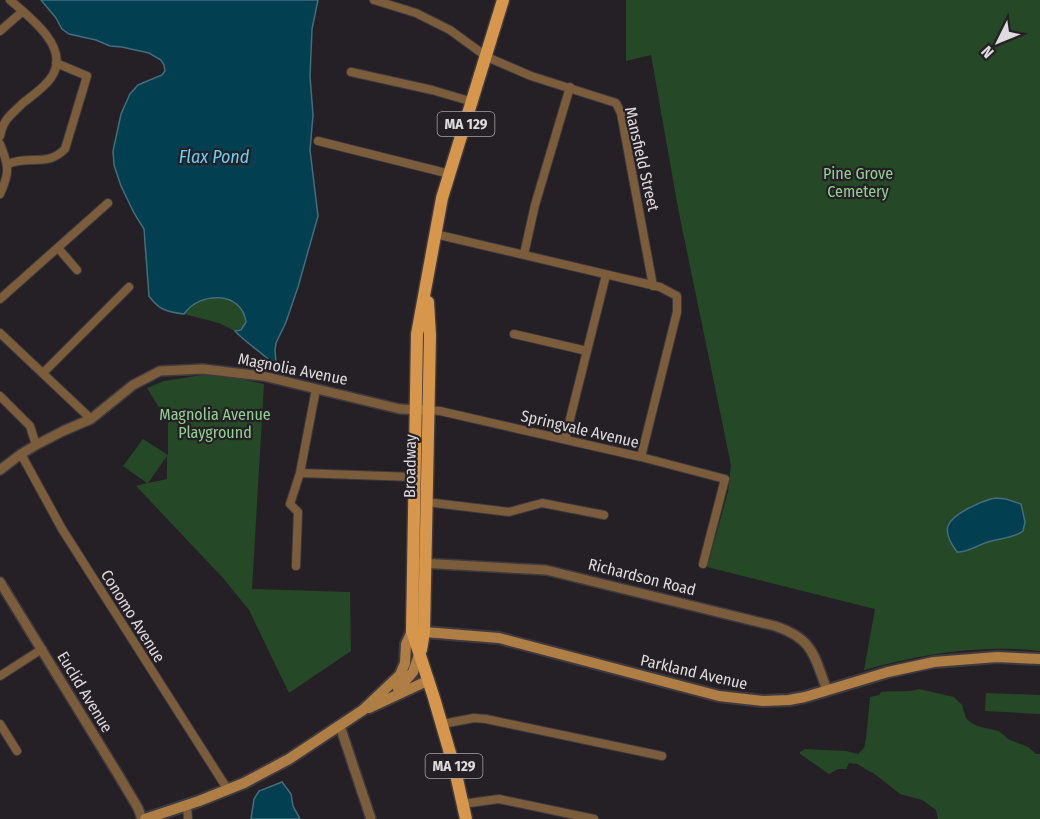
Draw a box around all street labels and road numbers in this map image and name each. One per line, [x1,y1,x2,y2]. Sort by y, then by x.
street label: Mansfield Street [621,105,663,214]
road number: MA 129 [438,112,494,136]
street label: Magnolia Avenue [237,349,350,389]
street label: Springvale Avenue [519,406,641,452]
street label: Broadway [400,433,420,498]
street label: Richardson Road [586,554,698,600]
street label: Conomo Avenue [97,566,169,666]
street label: Euclid Avenue [53,648,117,736]
street label: Parkland Avenue [639,650,749,694]
road number: MA 129 [426,754,482,778]

